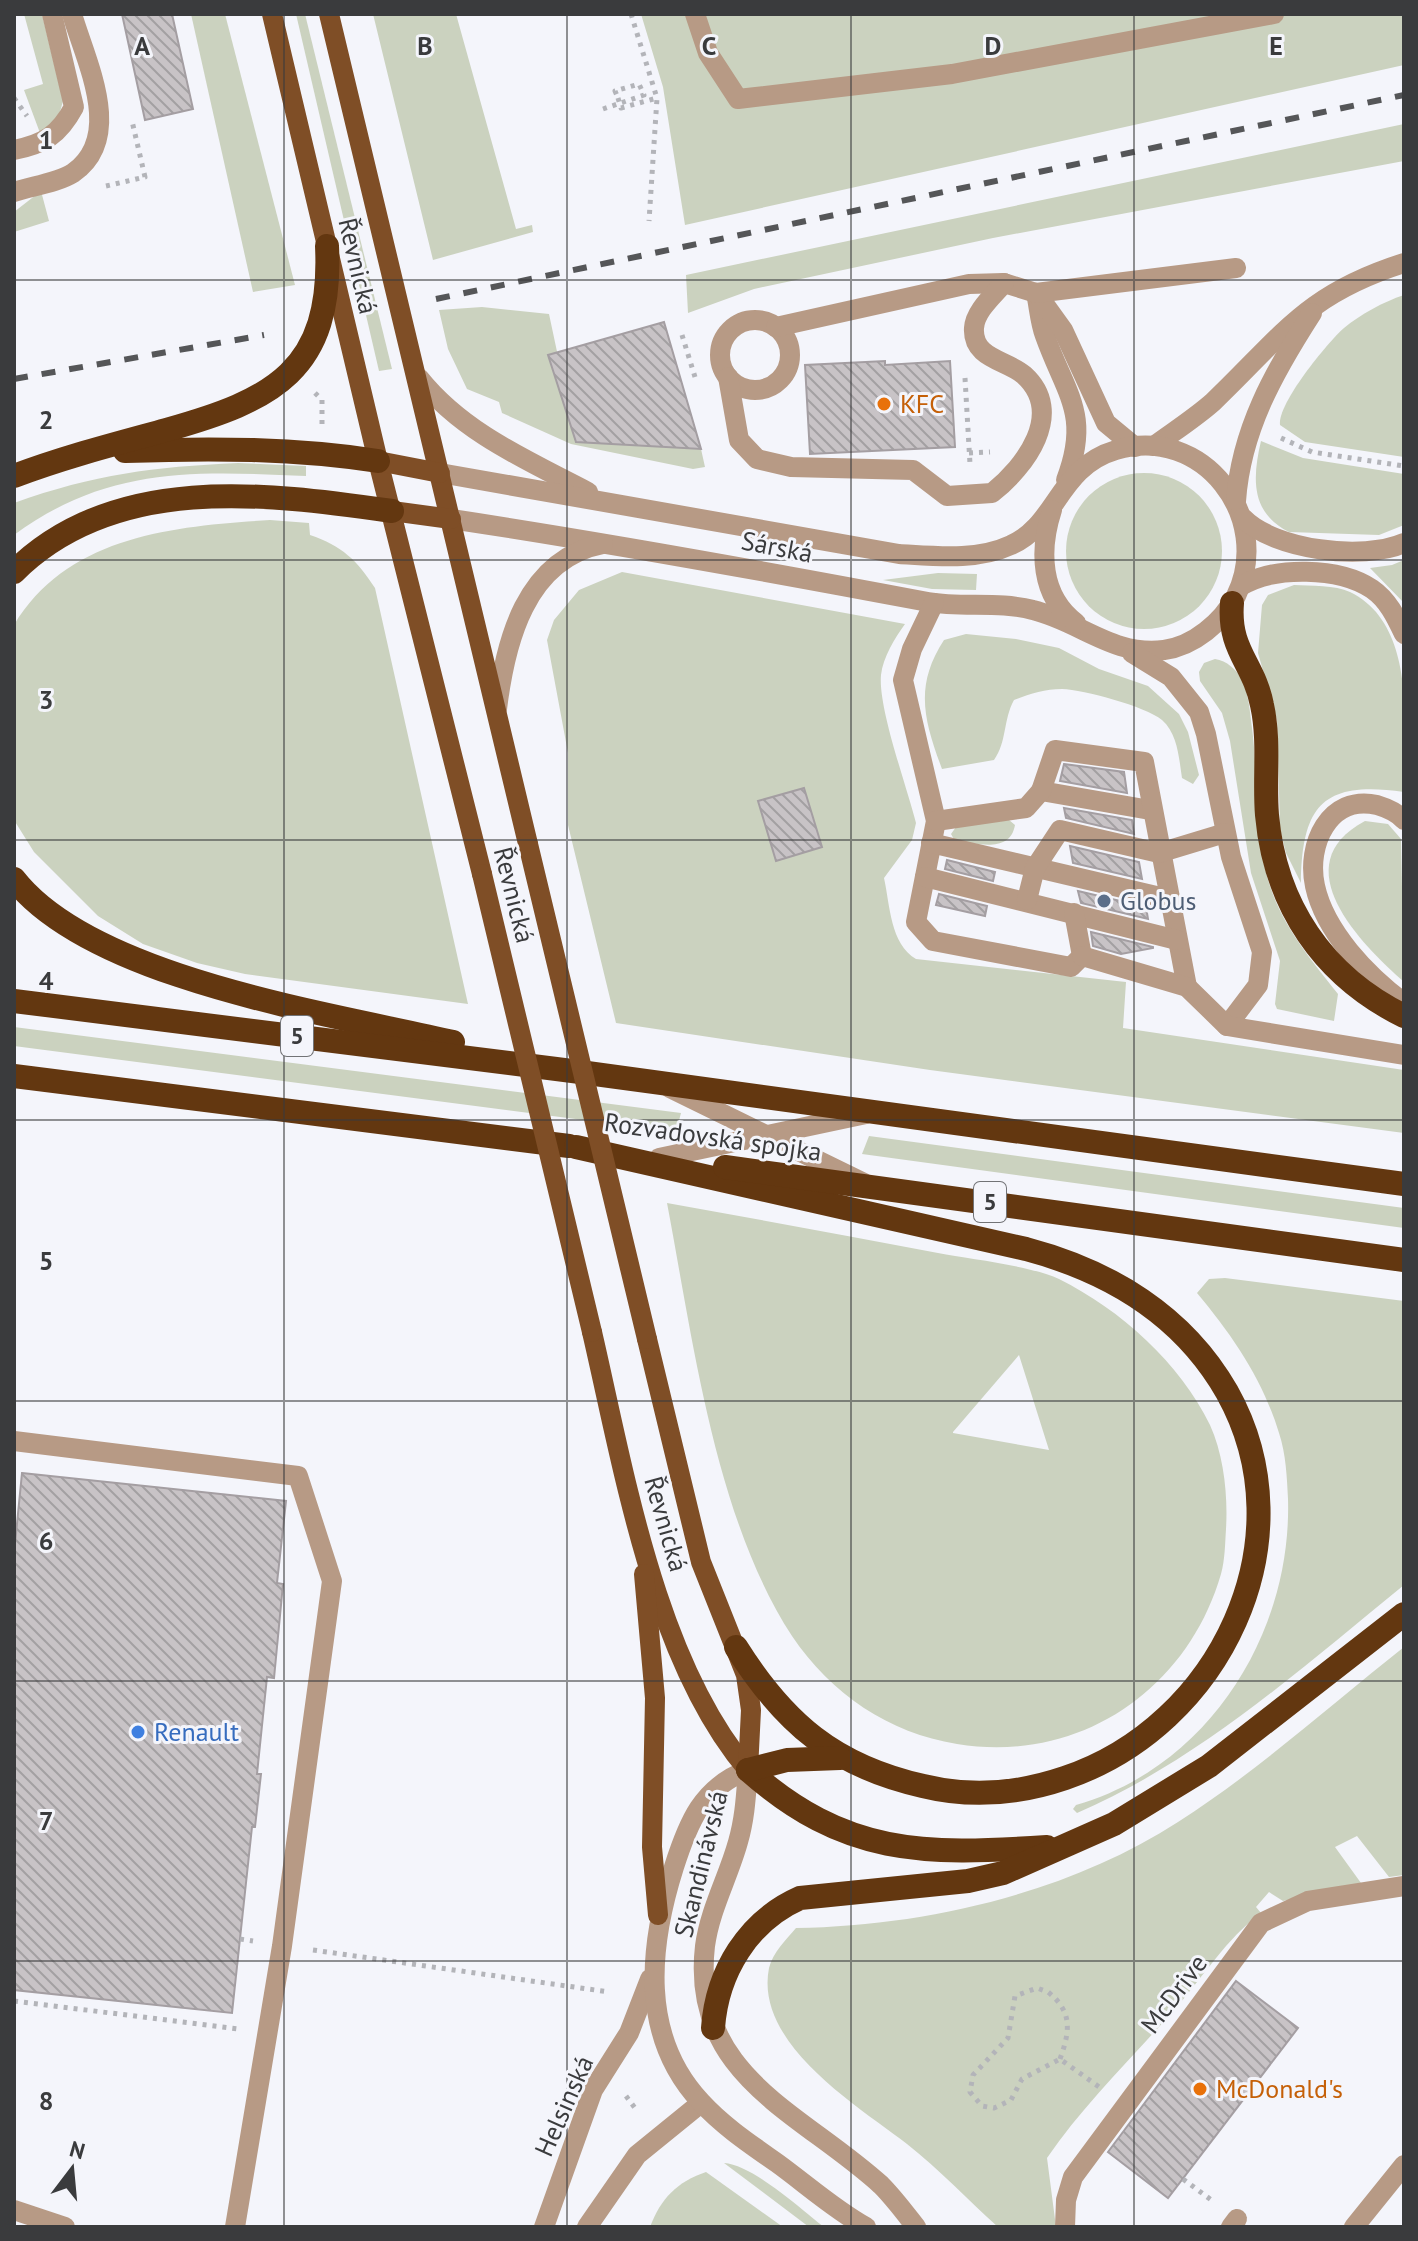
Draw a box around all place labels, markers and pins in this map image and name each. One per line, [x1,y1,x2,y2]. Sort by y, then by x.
place label: KFC [900,387,944,420]
marker: KFC [875,395,893,413]
place label: Globus [1120,884,1196,917]
marker: Globus [1095,892,1113,910]
place label: Renault [154,1715,239,1748]
marker: Renault [129,1723,147,1741]
place label: McDonald's [1216,2072,1343,2105]
marker: McDonald's [1191,2080,1209,2098]

